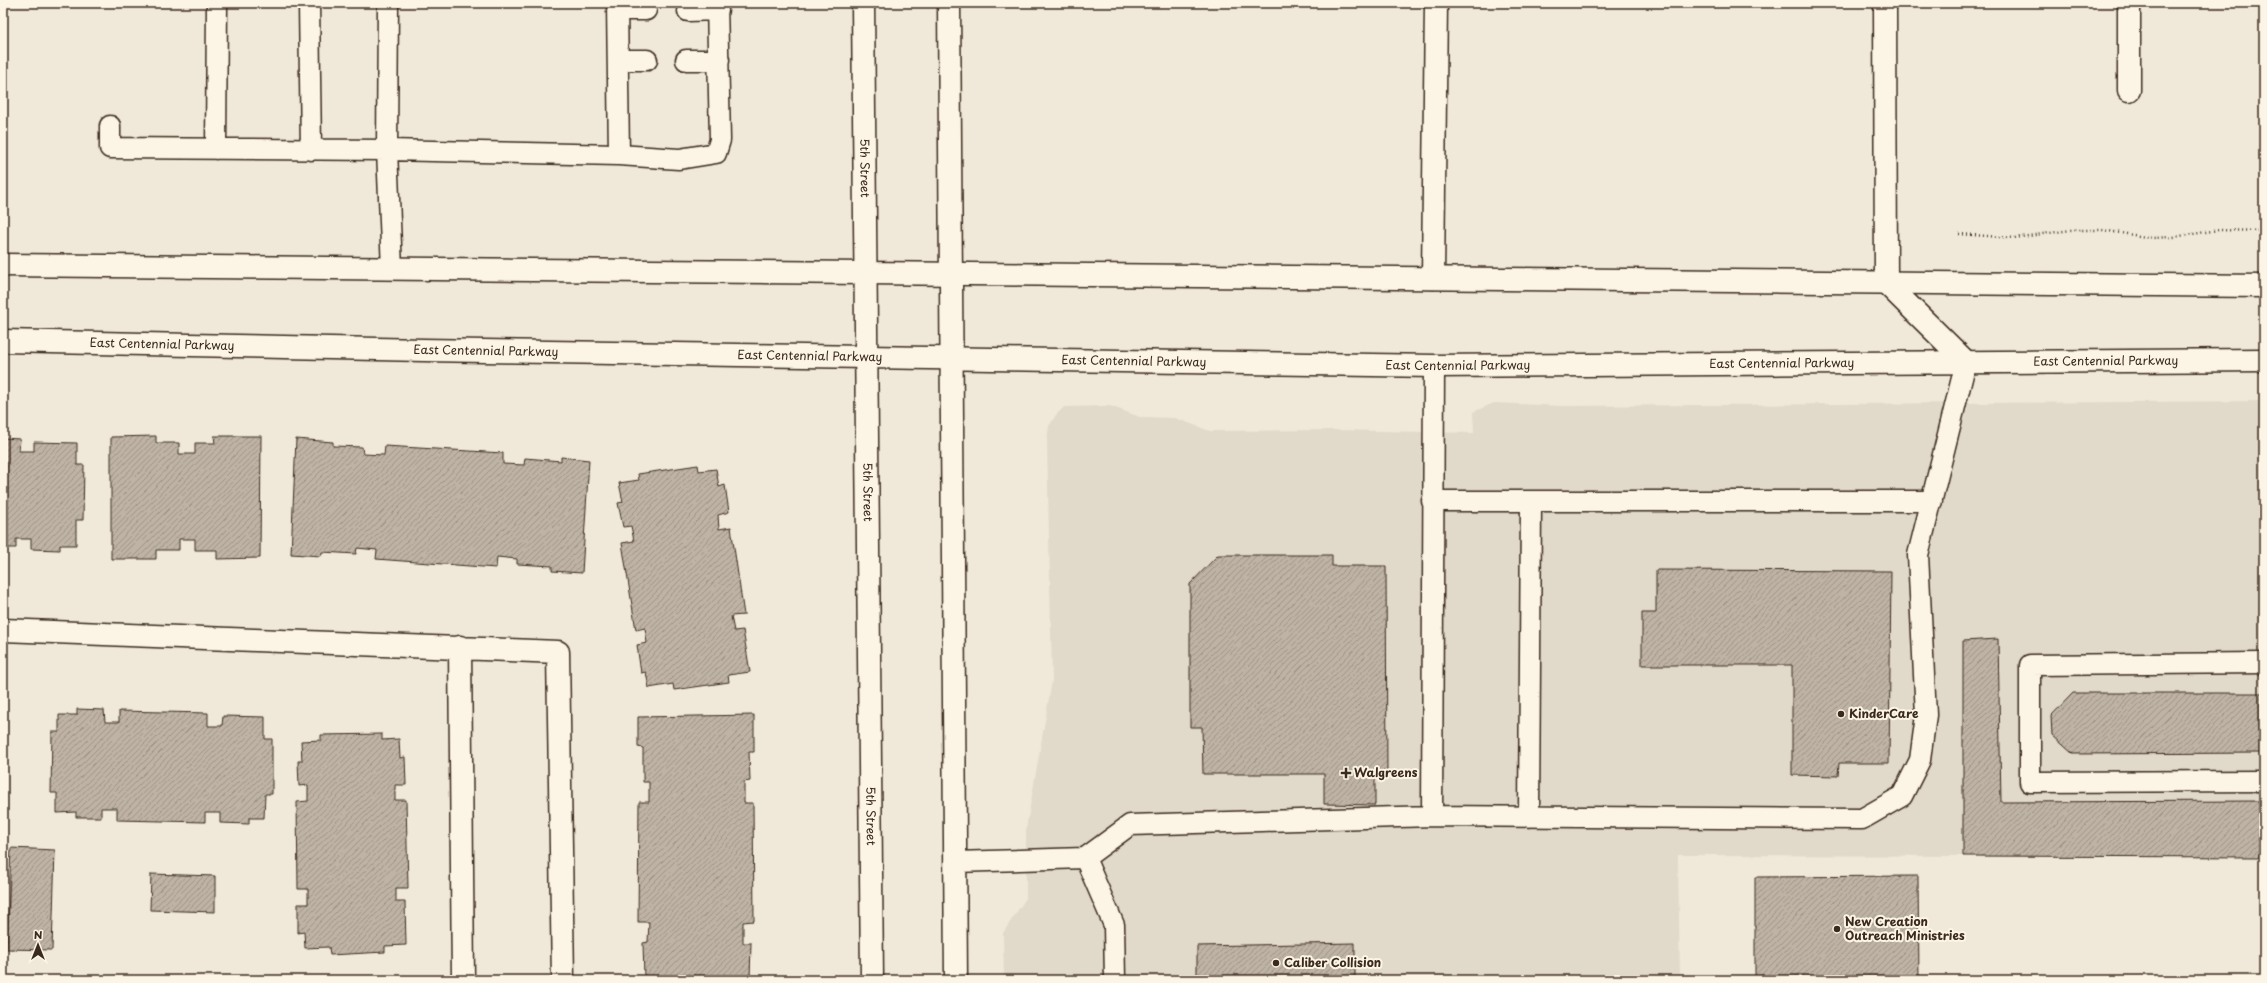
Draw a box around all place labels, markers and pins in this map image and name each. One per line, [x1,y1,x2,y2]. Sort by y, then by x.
place label: KinderCare [1849,704,1919,722]
marker: KinderCare [1836,709,1846,719]
place label: Walgreens [1354,763,1418,781]
marker: Walgreens [1341,768,1351,778]
place label: New Creation Outreach Ministries [1845,912,1965,944]
marker: New Creation Outreach Ministries [1832,924,1842,934]
place label: Caliber Collision [1284,953,1381,971]
marker: Caliber Collision [1271,958,1281,968]

